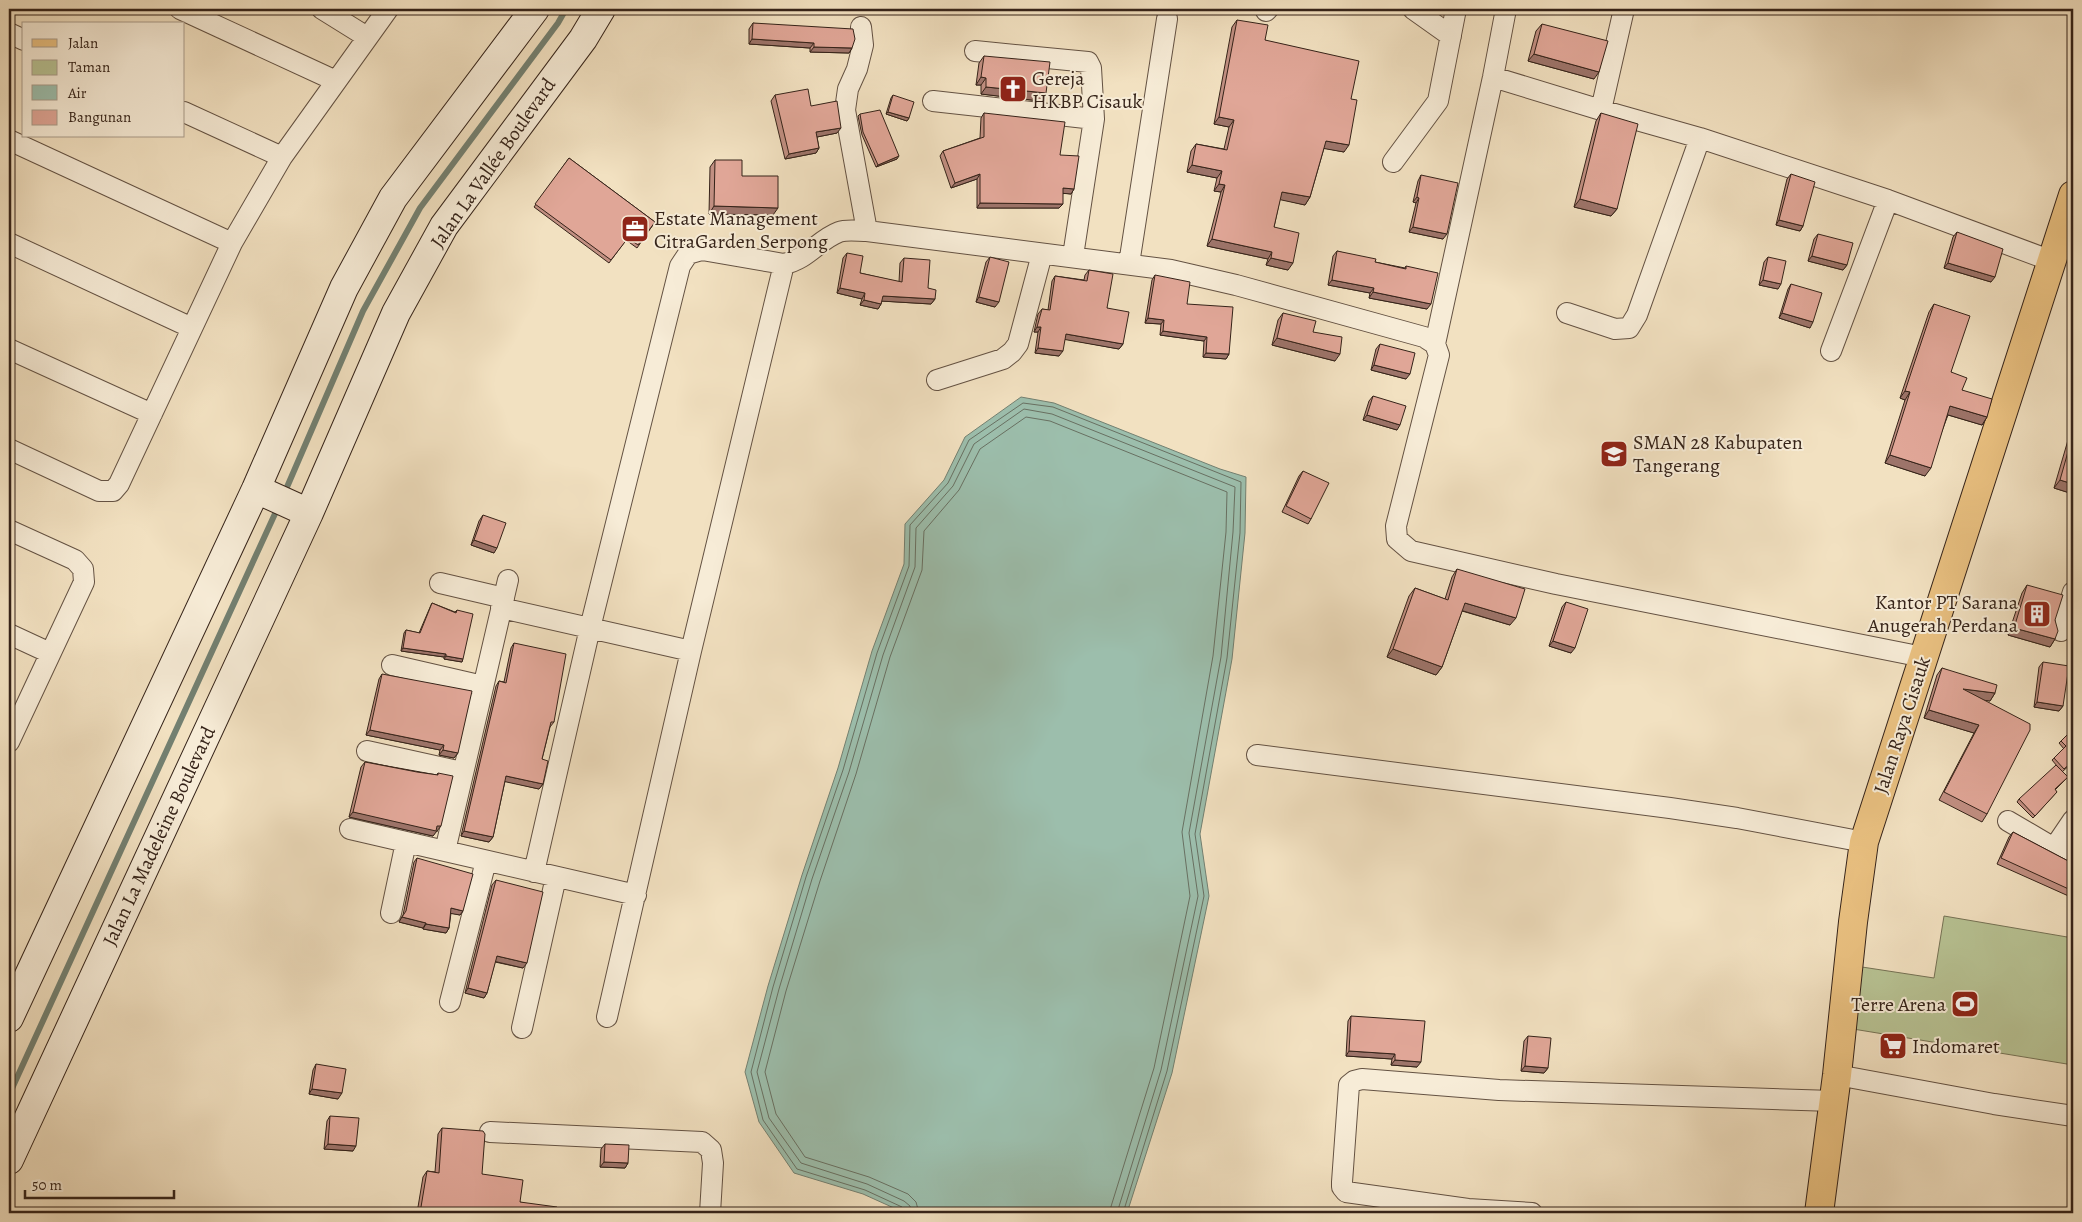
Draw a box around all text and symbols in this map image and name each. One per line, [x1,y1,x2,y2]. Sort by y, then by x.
legend [22,22,185,138]
text: Jalan [68,33,98,53]
text: Taman [68,57,110,77]
place label: Gereja HKBP Cisauk [1032,65,1142,115]
street label: Jalan La Vallée Boulevard [424,72,562,253]
church icon: Gereja HKBP Cisauk [998,74,1028,104]
text: Air [67,83,87,103]
text: Bangunan [68,107,131,127]
place label: Estate Management CitraGarden Serpong [654,205,828,255]
office icon: Estate Management CitraGarden Serpong [620,214,650,244]
place label: SMAN 28 Kabupaten Tangerang [1633,429,1803,479]
school or university icon: SMAN 28 Kabupaten Tangerang [1599,439,1629,469]
place label: Kantor PT Sarana Anugerah Perdana [1867,589,2019,639]
building icon: Kantor PT Sarana Anugerah Perdana [2022,599,2052,629]
street label: Jalan Raya Cisauk [1867,653,1937,797]
street label: Jalan La Madeleine Boulevard [96,722,222,950]
sports icon: Terre Arena [1950,989,1980,1019]
place label: Terre Arena [1851,991,1947,1018]
supermarket icon: Indomaret [1878,1031,1908,1061]
place label: Indomaret [1912,1033,2000,1060]
scale bar [25,1167,174,1199]
text: 50 m [32,1175,62,1195]

